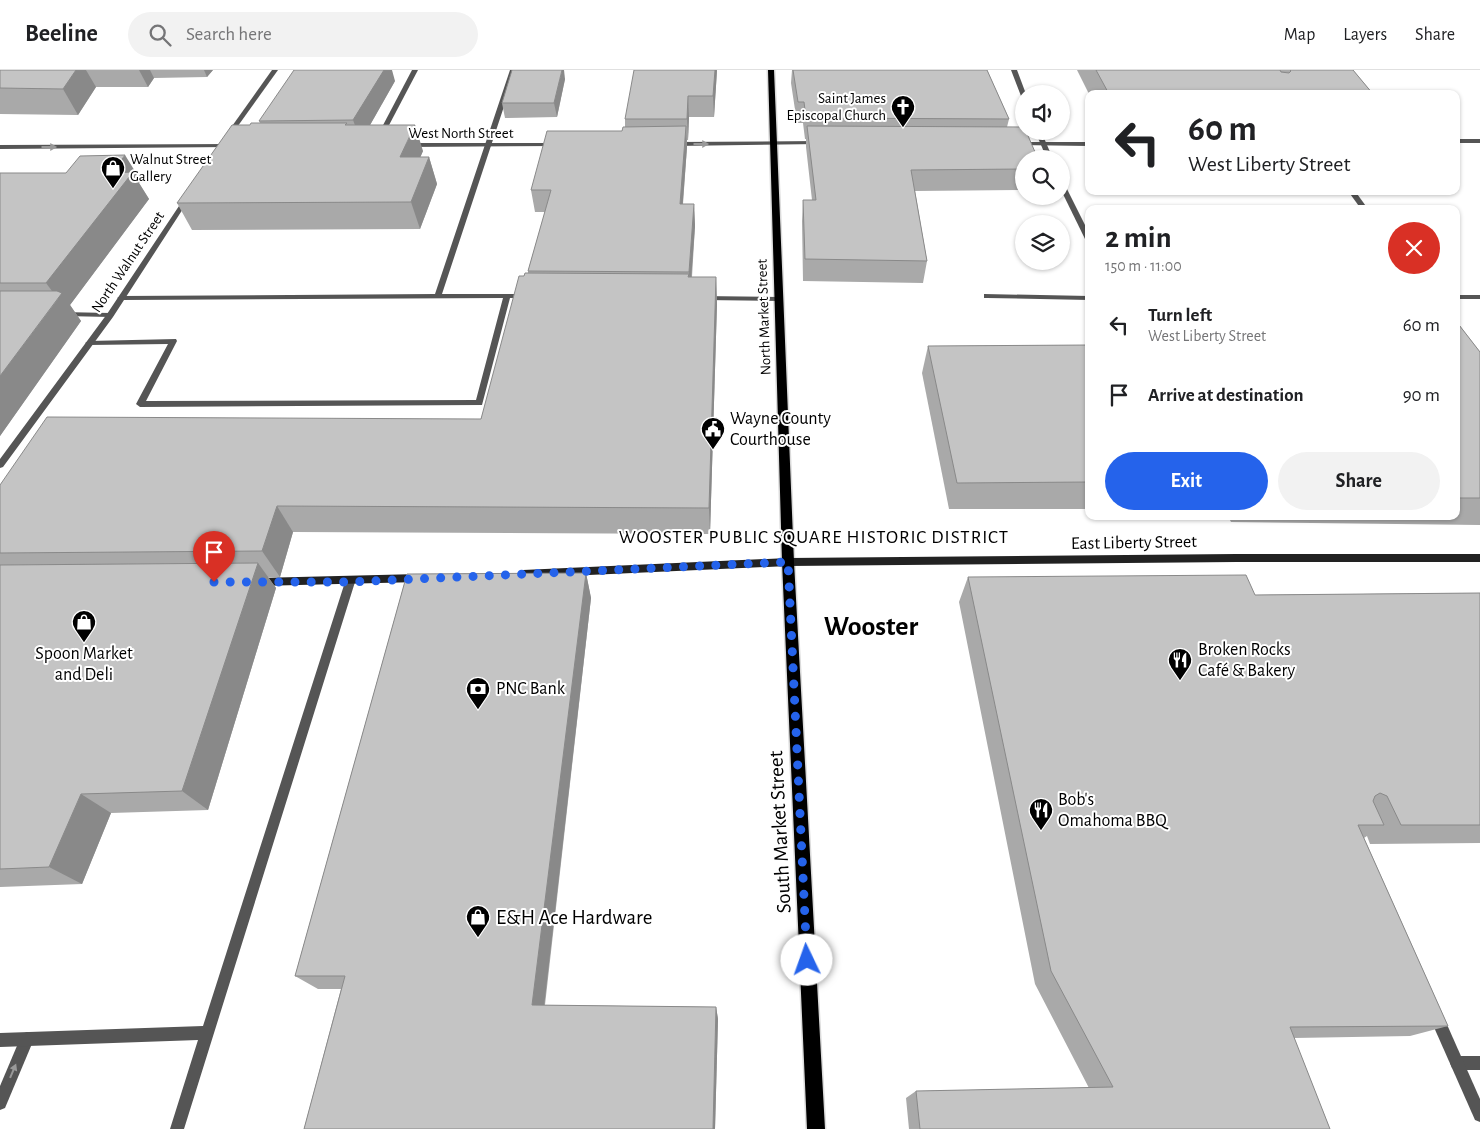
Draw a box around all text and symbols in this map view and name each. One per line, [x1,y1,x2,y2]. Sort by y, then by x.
search box [128,12,478,57]
icon: search [146,21,174,49]
text: Beeline [25,22,98,46]
text: Search here [186,25,272,44]
text: Map [1284,26,1315,44]
text: Layers [1343,26,1387,44]
text: Share [1415,26,1455,44]
map controls [1015,85,1070,270]
button: sound [1015,85,1070,140]
place label: Saint James Episcopal Church [787,91,886,123]
church icon: Saint James Episcopal Church [890,94,916,128]
icon: left [1105,110,1170,175]
text: 60 m [1188,112,1257,147]
street label: West North Street [409,126,514,141]
one-way arrow [693,140,709,148]
one-way arrow [41,143,57,151]
button: search [1015,150,1070,205]
place label: Walnut Street Gallery [130,152,211,184]
text: West Liberty Street [1188,153,1350,175]
shop icon: Walnut Street Gallery [100,155,126,189]
street label: North Walnut Street [89,209,167,315]
button: layers [1015,215,1070,270]
button: close [1388,222,1440,274]
text: 2 min [1105,223,1172,253]
street label: North Market Street [754,258,774,375]
text: 150 m · 11:00 [1105,258,1182,274]
text: Turn left [1148,306,1212,325]
icon: left [1105,311,1133,339]
text: 60 m [1403,316,1440,335]
text: West Liberty Street [1148,328,1266,344]
icon: arrive [1105,381,1133,409]
text: Arrive at destination [1148,386,1304,405]
text: 90 m [1403,386,1440,405]
place label: Wayne County Courthouse [730,410,831,449]
public building icon: Wayne County Courthouse [700,416,726,450]
button: Exit [1105,452,1268,510]
button: Share [1278,452,1440,510]
district label: WOOSTER PUBLIC SQUARE HISTORIC DISTRICT [619,528,1009,547]
pin [193,531,235,582]
street label: East Liberty Street [1071,533,1197,553]
icon: arrive [200,538,228,566]
shop icon: Spoon Market and Deli [71,609,97,643]
district label: Wooster [824,613,919,641]
place label: Broken Rocks Café & Bakery [1198,641,1296,680]
place label: Spoon Market and Deli [35,645,133,684]
restaurant icon: Broken Rocks Café & Bakery [1167,647,1193,681]
bank icon: PNC Bank [465,676,491,710]
place label: PNC Bank [496,680,566,698]
street label: South Market Street [765,750,795,914]
place label: Bob's Omahoma BBQ [1058,791,1169,830]
restaurant icon: Bob's Omahoma BBQ [1028,797,1054,831]
shop icon: E&H Ace Hardware [465,904,491,938]
place label: E&H Ace Hardware [496,907,652,928]
position arrow [780,933,832,985]
one-way arrow [10,1064,18,1078]

